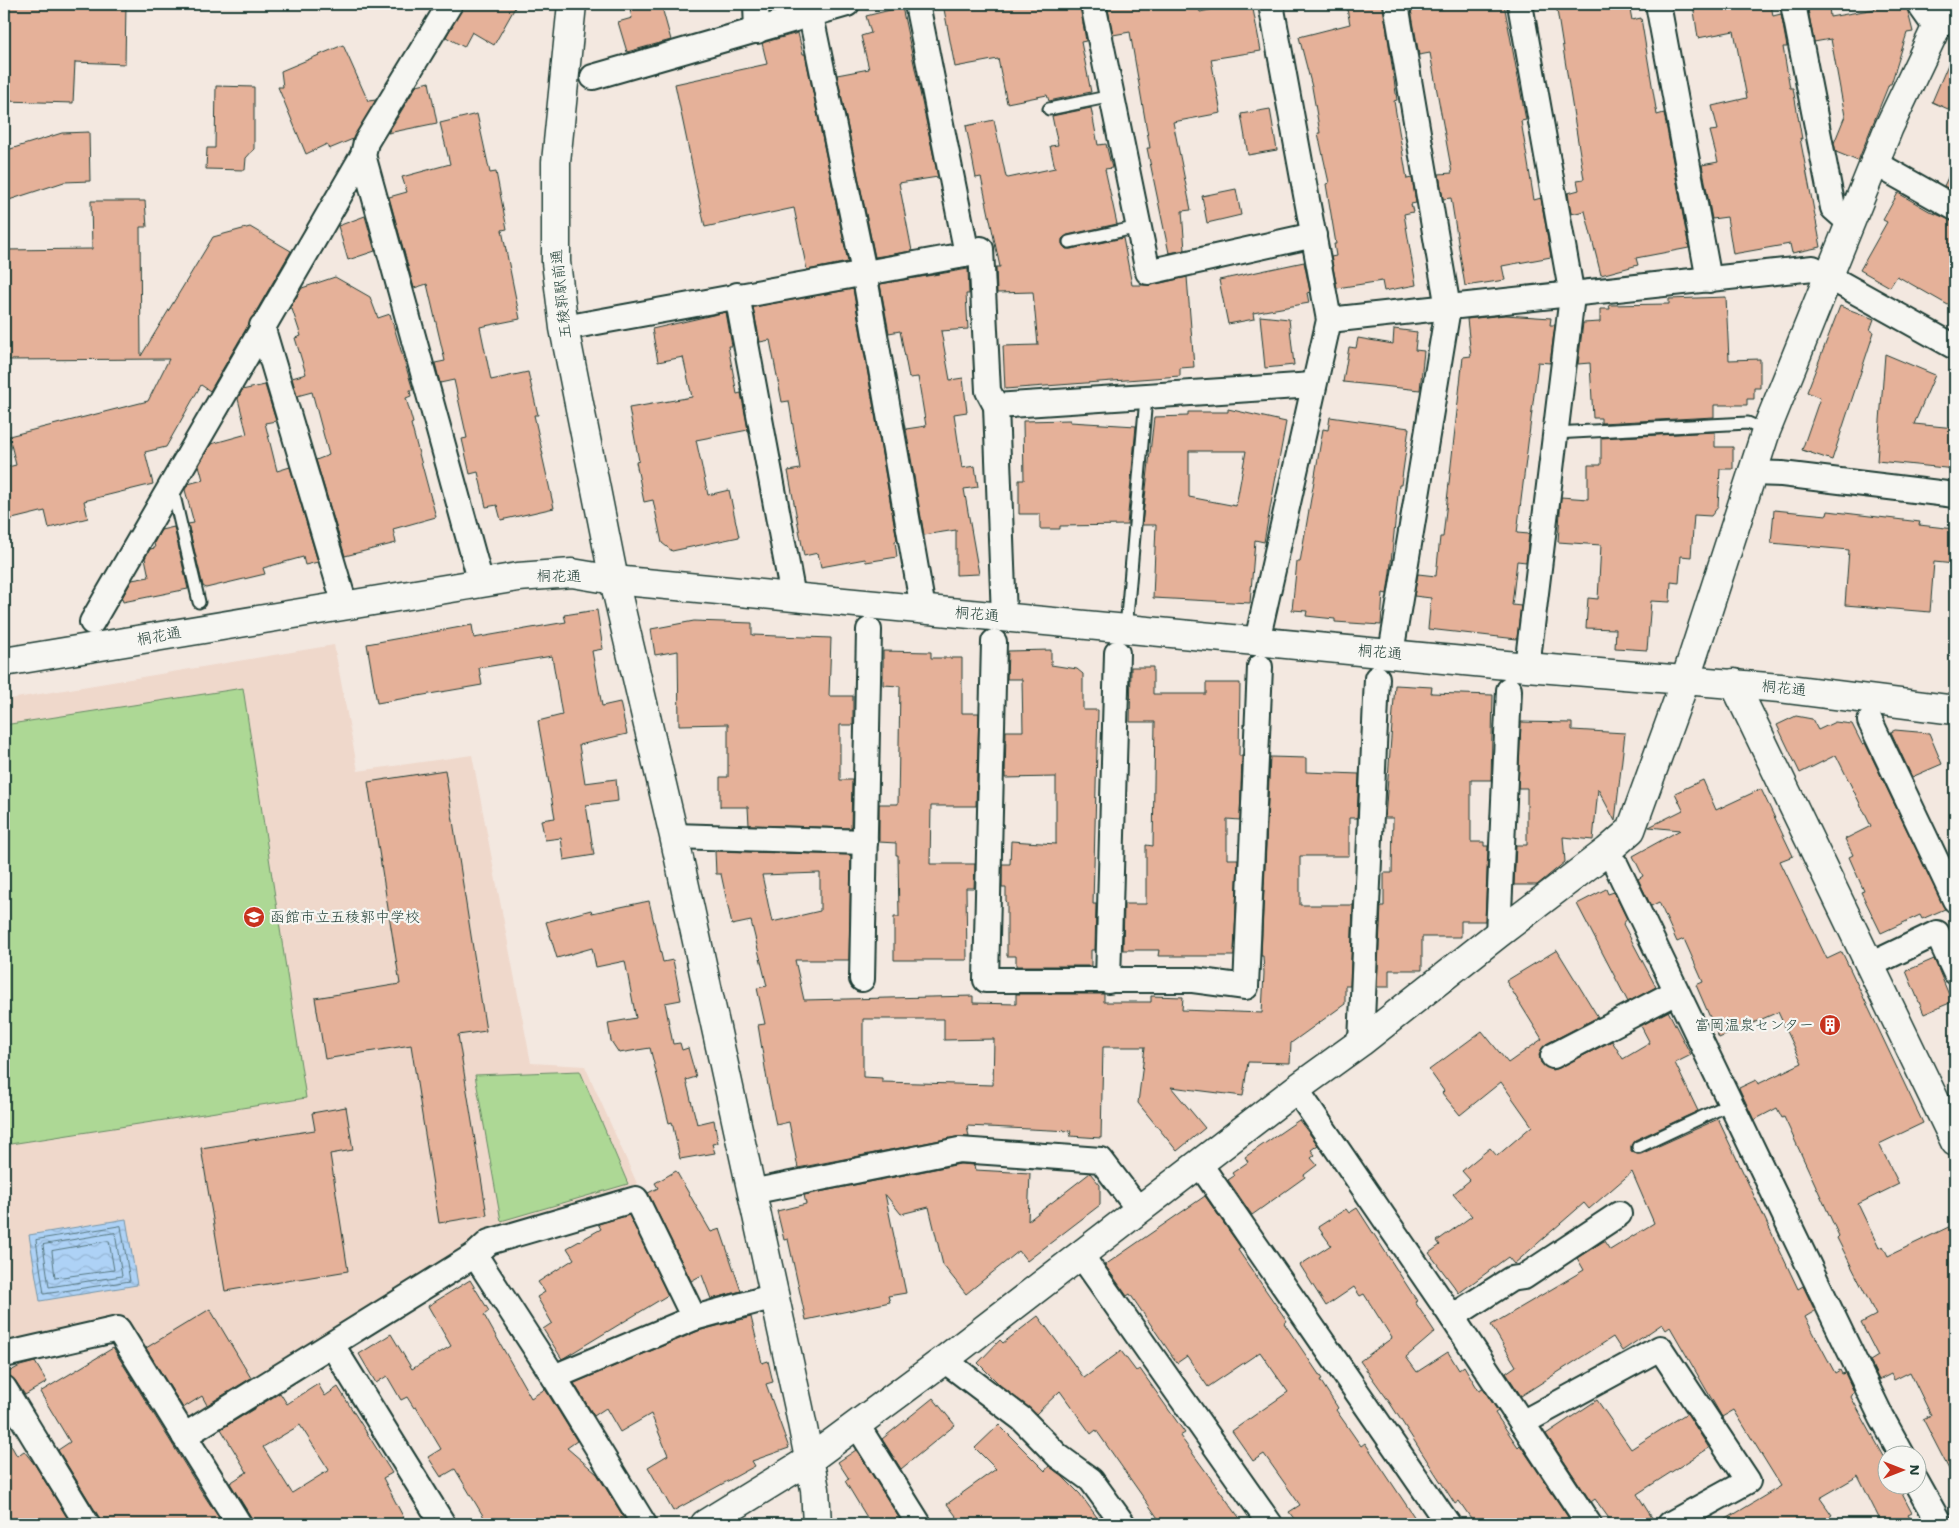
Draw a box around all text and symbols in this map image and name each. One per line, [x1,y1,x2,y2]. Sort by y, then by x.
street label: 五稜郭駅前通 [546,248,576,340]
street label: 桐花通 [536,566,582,586]
street label: 桐花通 [954,602,1000,626]
street label: 桐花通 [135,622,183,650]
street label: 桐花通 [1357,640,1403,664]
street label: 桐花通 [1761,676,1807,700]
school or university icon: 函館市立五稜郭中学校 [242,905,266,929]
place label: 函館市立五稜郭中学校 [270,907,420,927]
building icon: 富岡温泉センター [1818,1013,1842,1037]
place label: 富岡温泉センター [1695,1015,1814,1035]
north arrow [1876,1446,1926,1496]
text: N [1906,1464,1924,1476]

